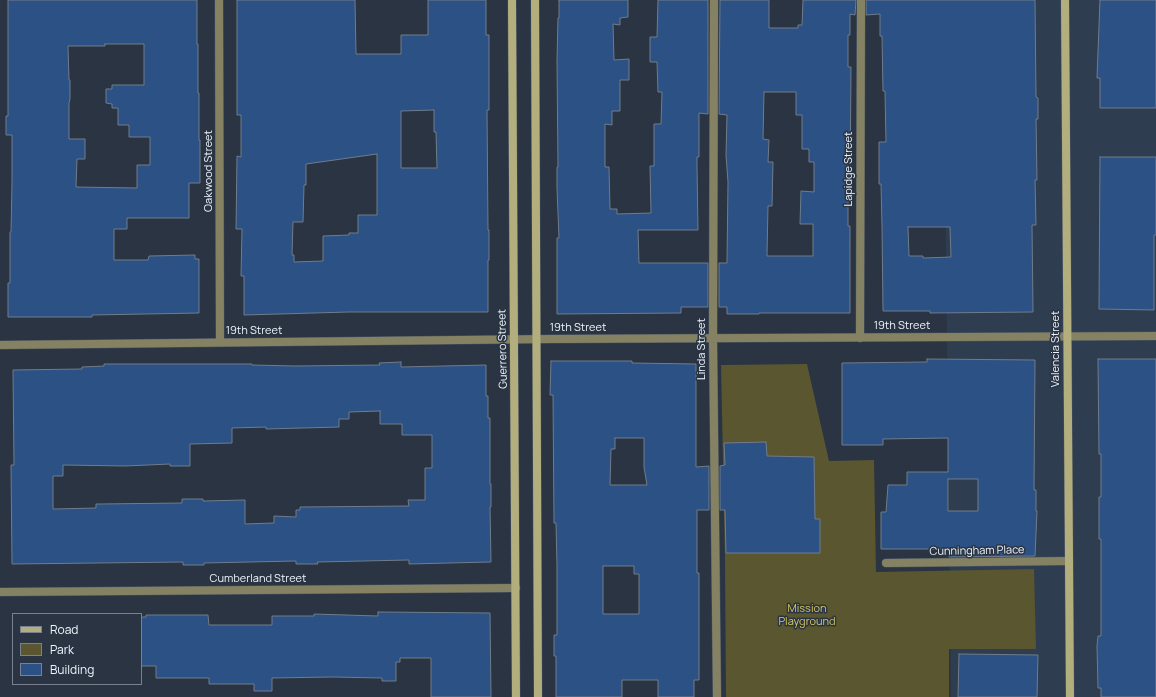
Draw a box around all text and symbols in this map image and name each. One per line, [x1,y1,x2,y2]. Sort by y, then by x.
street label: Oakwood Street [202,130,216,212]
street label: Lapidge Street [842,132,856,206]
street label: Guerrero Street [496,309,510,389]
street label: Valencia Street [1049,311,1063,387]
street label: Linda Street [695,318,709,380]
street label: 19th Street [874,319,930,333]
street label: 19th Street [550,321,606,335]
street label: 19th Street [226,324,282,338]
street label: Cunningham Place [929,544,1025,558]
street label: Cumberland Street [210,572,306,586]
park label: Mission Playground [778,602,836,628]
legend [12,613,142,685]
text: Road [50,621,78,638]
text: Park [50,641,74,658]
text: Building [50,661,94,678]

